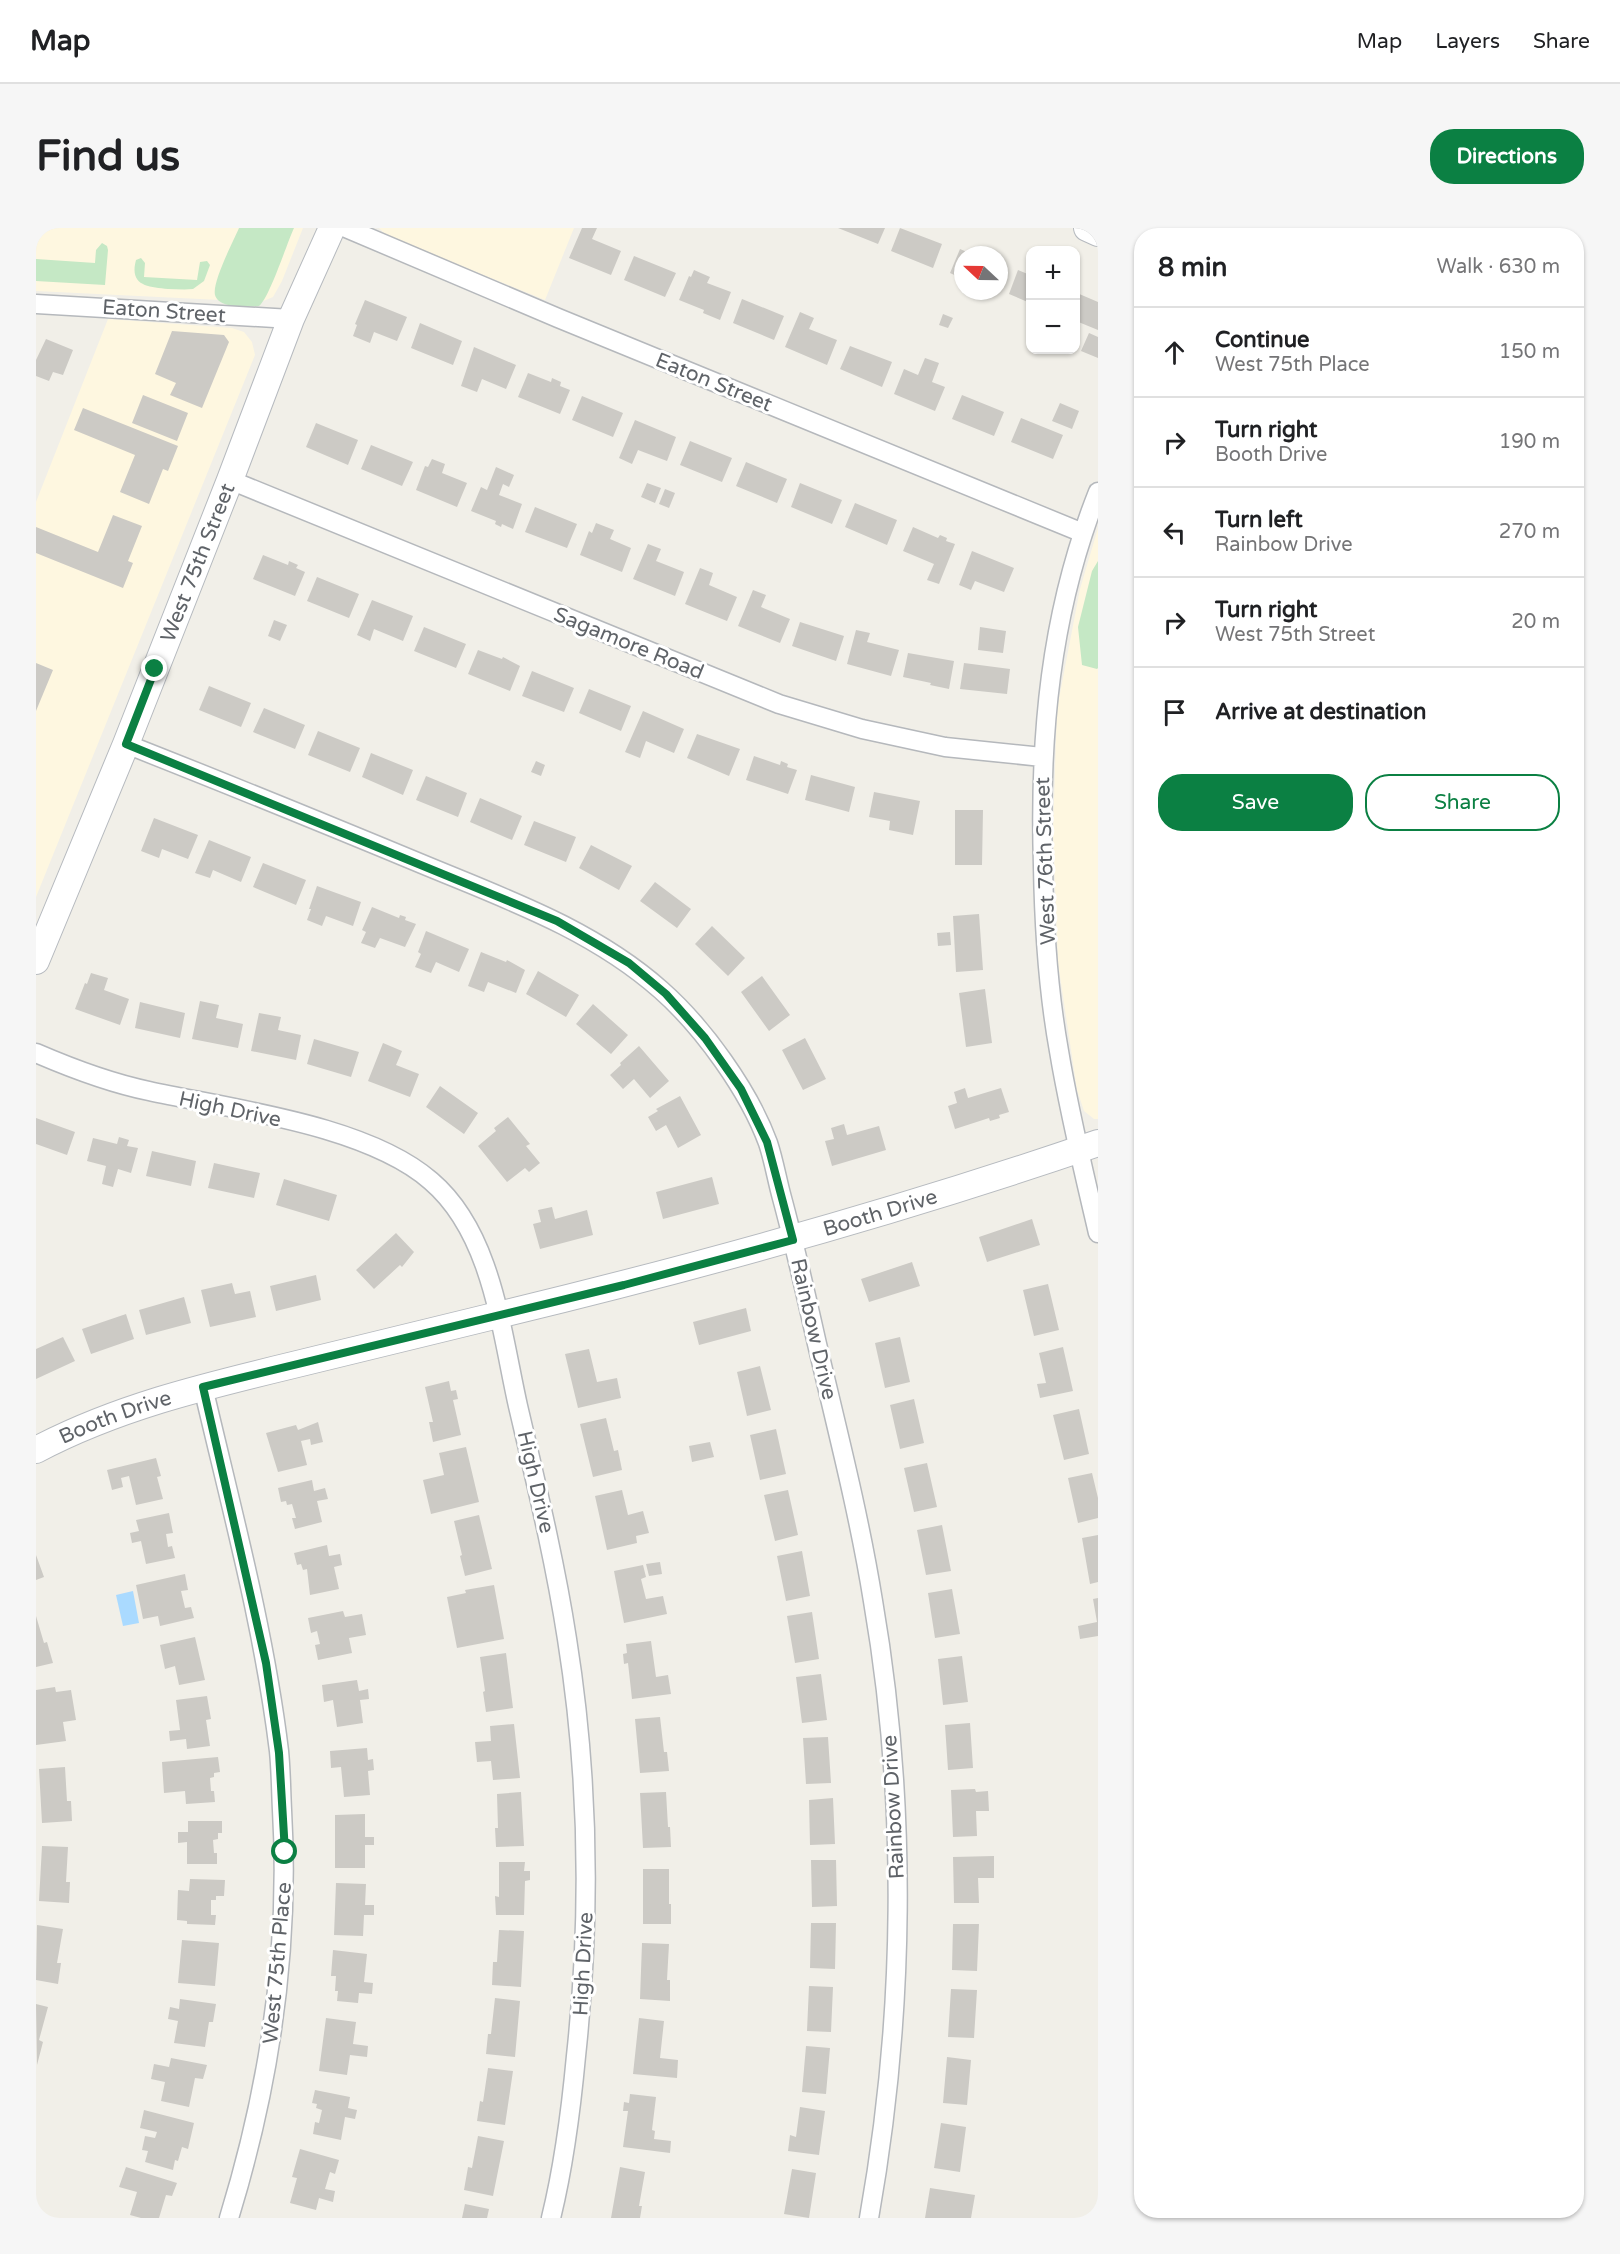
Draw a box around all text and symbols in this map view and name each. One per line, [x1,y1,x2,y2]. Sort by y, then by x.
text: Map [30,24,90,58]
text: Map [1357,29,1402,54]
text: Layers [1435,29,1500,54]
text: Share [1533,29,1590,54]
button: Directions [1430,129,1584,184]
text: Find us [36,131,180,182]
north arrow [954,246,1008,300]
map controls [1026,246,1080,354]
button: + [1026,246,1080,300]
text: 8 min [1158,252,1227,283]
text: Walk · 630 m [1437,255,1560,279]
street label: Eaton Street [101,295,227,328]
button: − [1026,300,1080,354]
text: Continue [1215,327,1310,353]
icon: ahead [1158,336,1191,369]
text: 150 m [1499,340,1560,364]
street label: Eaton Street [652,348,776,417]
text: West 75th Place [1215,353,1370,377]
text: Turn right [1215,417,1317,443]
icon: right [1158,426,1191,459]
text: 190 m [1499,430,1560,454]
text: Booth Drive [1215,443,1327,467]
street label: West 75th Street [155,480,240,646]
text: Turn left [1215,507,1303,533]
icon: left [1158,516,1191,549]
text: 270 m [1499,520,1560,544]
text: Rainbow Drive [1215,533,1353,557]
text: Turn right [1215,597,1317,623]
street label: Sagamore Road [550,602,708,685]
icon: right [1158,606,1191,639]
text: 20 m [1511,610,1560,634]
text: West 75th Street [1215,623,1375,647]
route end [141,655,167,681]
icon: arrive [1158,696,1191,729]
text: Arrive at destination [1215,699,1426,725]
button: Save [1158,774,1353,831]
button: Share [1365,774,1560,831]
street label: West 76th Street [1030,776,1061,946]
street label: High Drive [176,1086,284,1133]
street label: Booth Drive [820,1184,940,1242]
street label: Rainbow Drive [785,1256,842,1402]
street label: Booth Drive [55,1385,174,1450]
street label: High Drive [512,1429,559,1536]
street label: Rainbow Drive [877,1734,910,1880]
route start [271,1838,297,1864]
street label: West 75th Place [258,1881,297,2045]
street label: High Drive [568,1911,599,2017]

